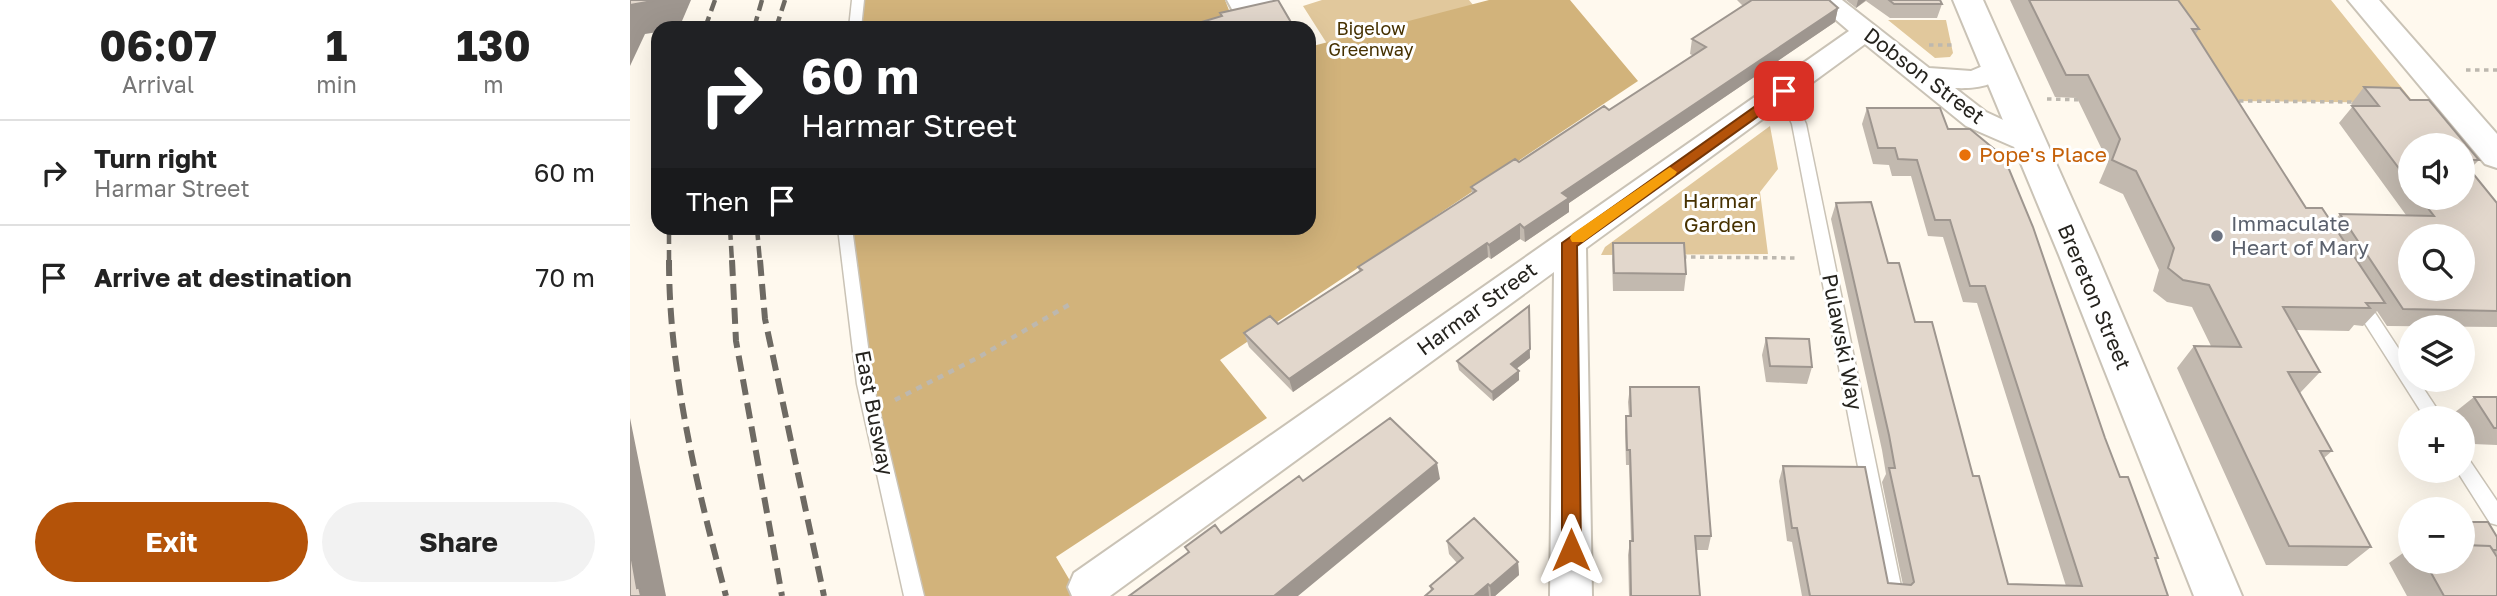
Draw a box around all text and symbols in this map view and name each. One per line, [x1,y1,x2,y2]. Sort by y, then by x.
park label: Bigelow Greenway [1328,17,1414,60]
text: 06:07 [99,20,217,70]
text: 1 [326,20,347,70]
text: 130 [456,20,531,70]
street label: Dobson Street [1859,21,1990,129]
text: 60 m [801,46,919,105]
icon: right [686,49,777,140]
pin [1754,61,1814,121]
text: Arrival [122,70,194,98]
text: min [316,70,357,98]
text: m [483,70,504,98]
icon: arrive [1765,72,1803,110]
text: Harmar Street [801,106,1017,144]
map controls [2398,133,2475,574]
button: sound [2398,133,2475,210]
place label: Pope's Place [1979,141,2107,167]
text: Turn right [94,143,217,174]
marker: Pope's Place [1957,147,1973,163]
icon: right [35,154,73,192]
text: 60 m [534,157,595,188]
text: Harmar Street [94,174,250,202]
icon: arrive [763,182,801,220]
text: Then [686,186,749,217]
park label: Harmar Garden [1683,187,1757,237]
place label: Immaculate Heart of Mary [2231,210,2369,260]
street label: Brereton Street [2053,220,2137,373]
button: search [2398,224,2475,301]
marker: Immaculate Heart of Mary [2209,228,2225,244]
street label: Harmar Street [1411,256,1542,360]
icon: arrive [35,259,73,297]
text: Arrive at destination [94,262,352,293]
text: 70 m [536,262,595,293]
street label: Pulawski Way [1817,271,1869,412]
button: layers [2398,315,2475,392]
street label: East Busway [850,348,900,478]
button: + [2398,406,2475,483]
button: − [2398,497,2475,574]
button: Exit [35,502,308,582]
button: Share [322,502,595,582]
position arrow [1534,513,1608,587]

